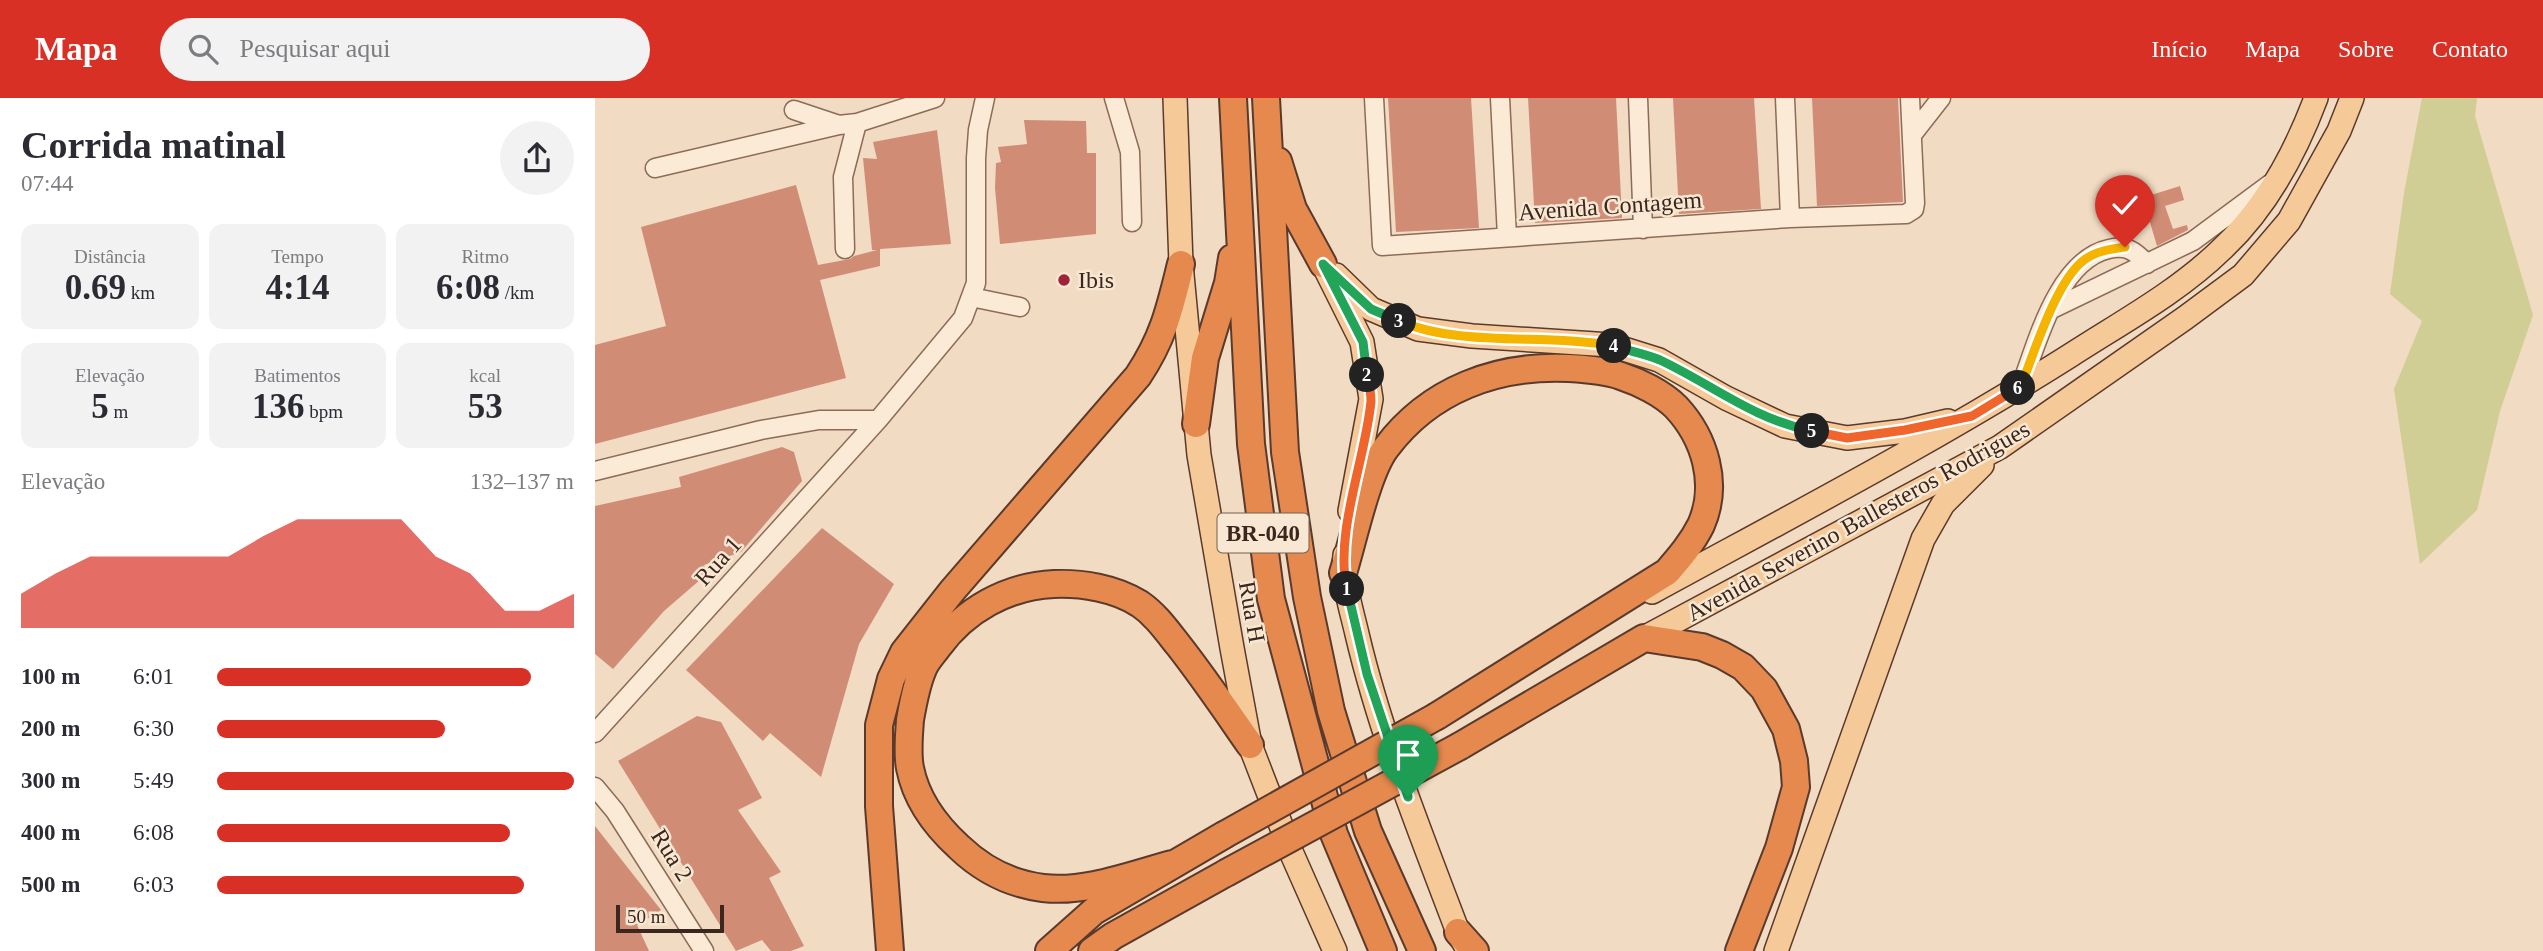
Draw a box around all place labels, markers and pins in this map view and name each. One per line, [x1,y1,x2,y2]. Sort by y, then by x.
pin [2095,175,2155,247]
place label: Ibis [1078,267,1114,293]
marker: Ibis [1056,272,1072,288]
pin: 3 [1381,304,1417,339]
pin: 4 [1597,328,1631,364]
pin: 2 [1349,358,1385,392]
pin: 6 [2001,370,2035,406]
pin: 5 [1795,414,1829,448]
pin: 1 [1329,572,1365,606]
pin [1378,725,1438,797]

